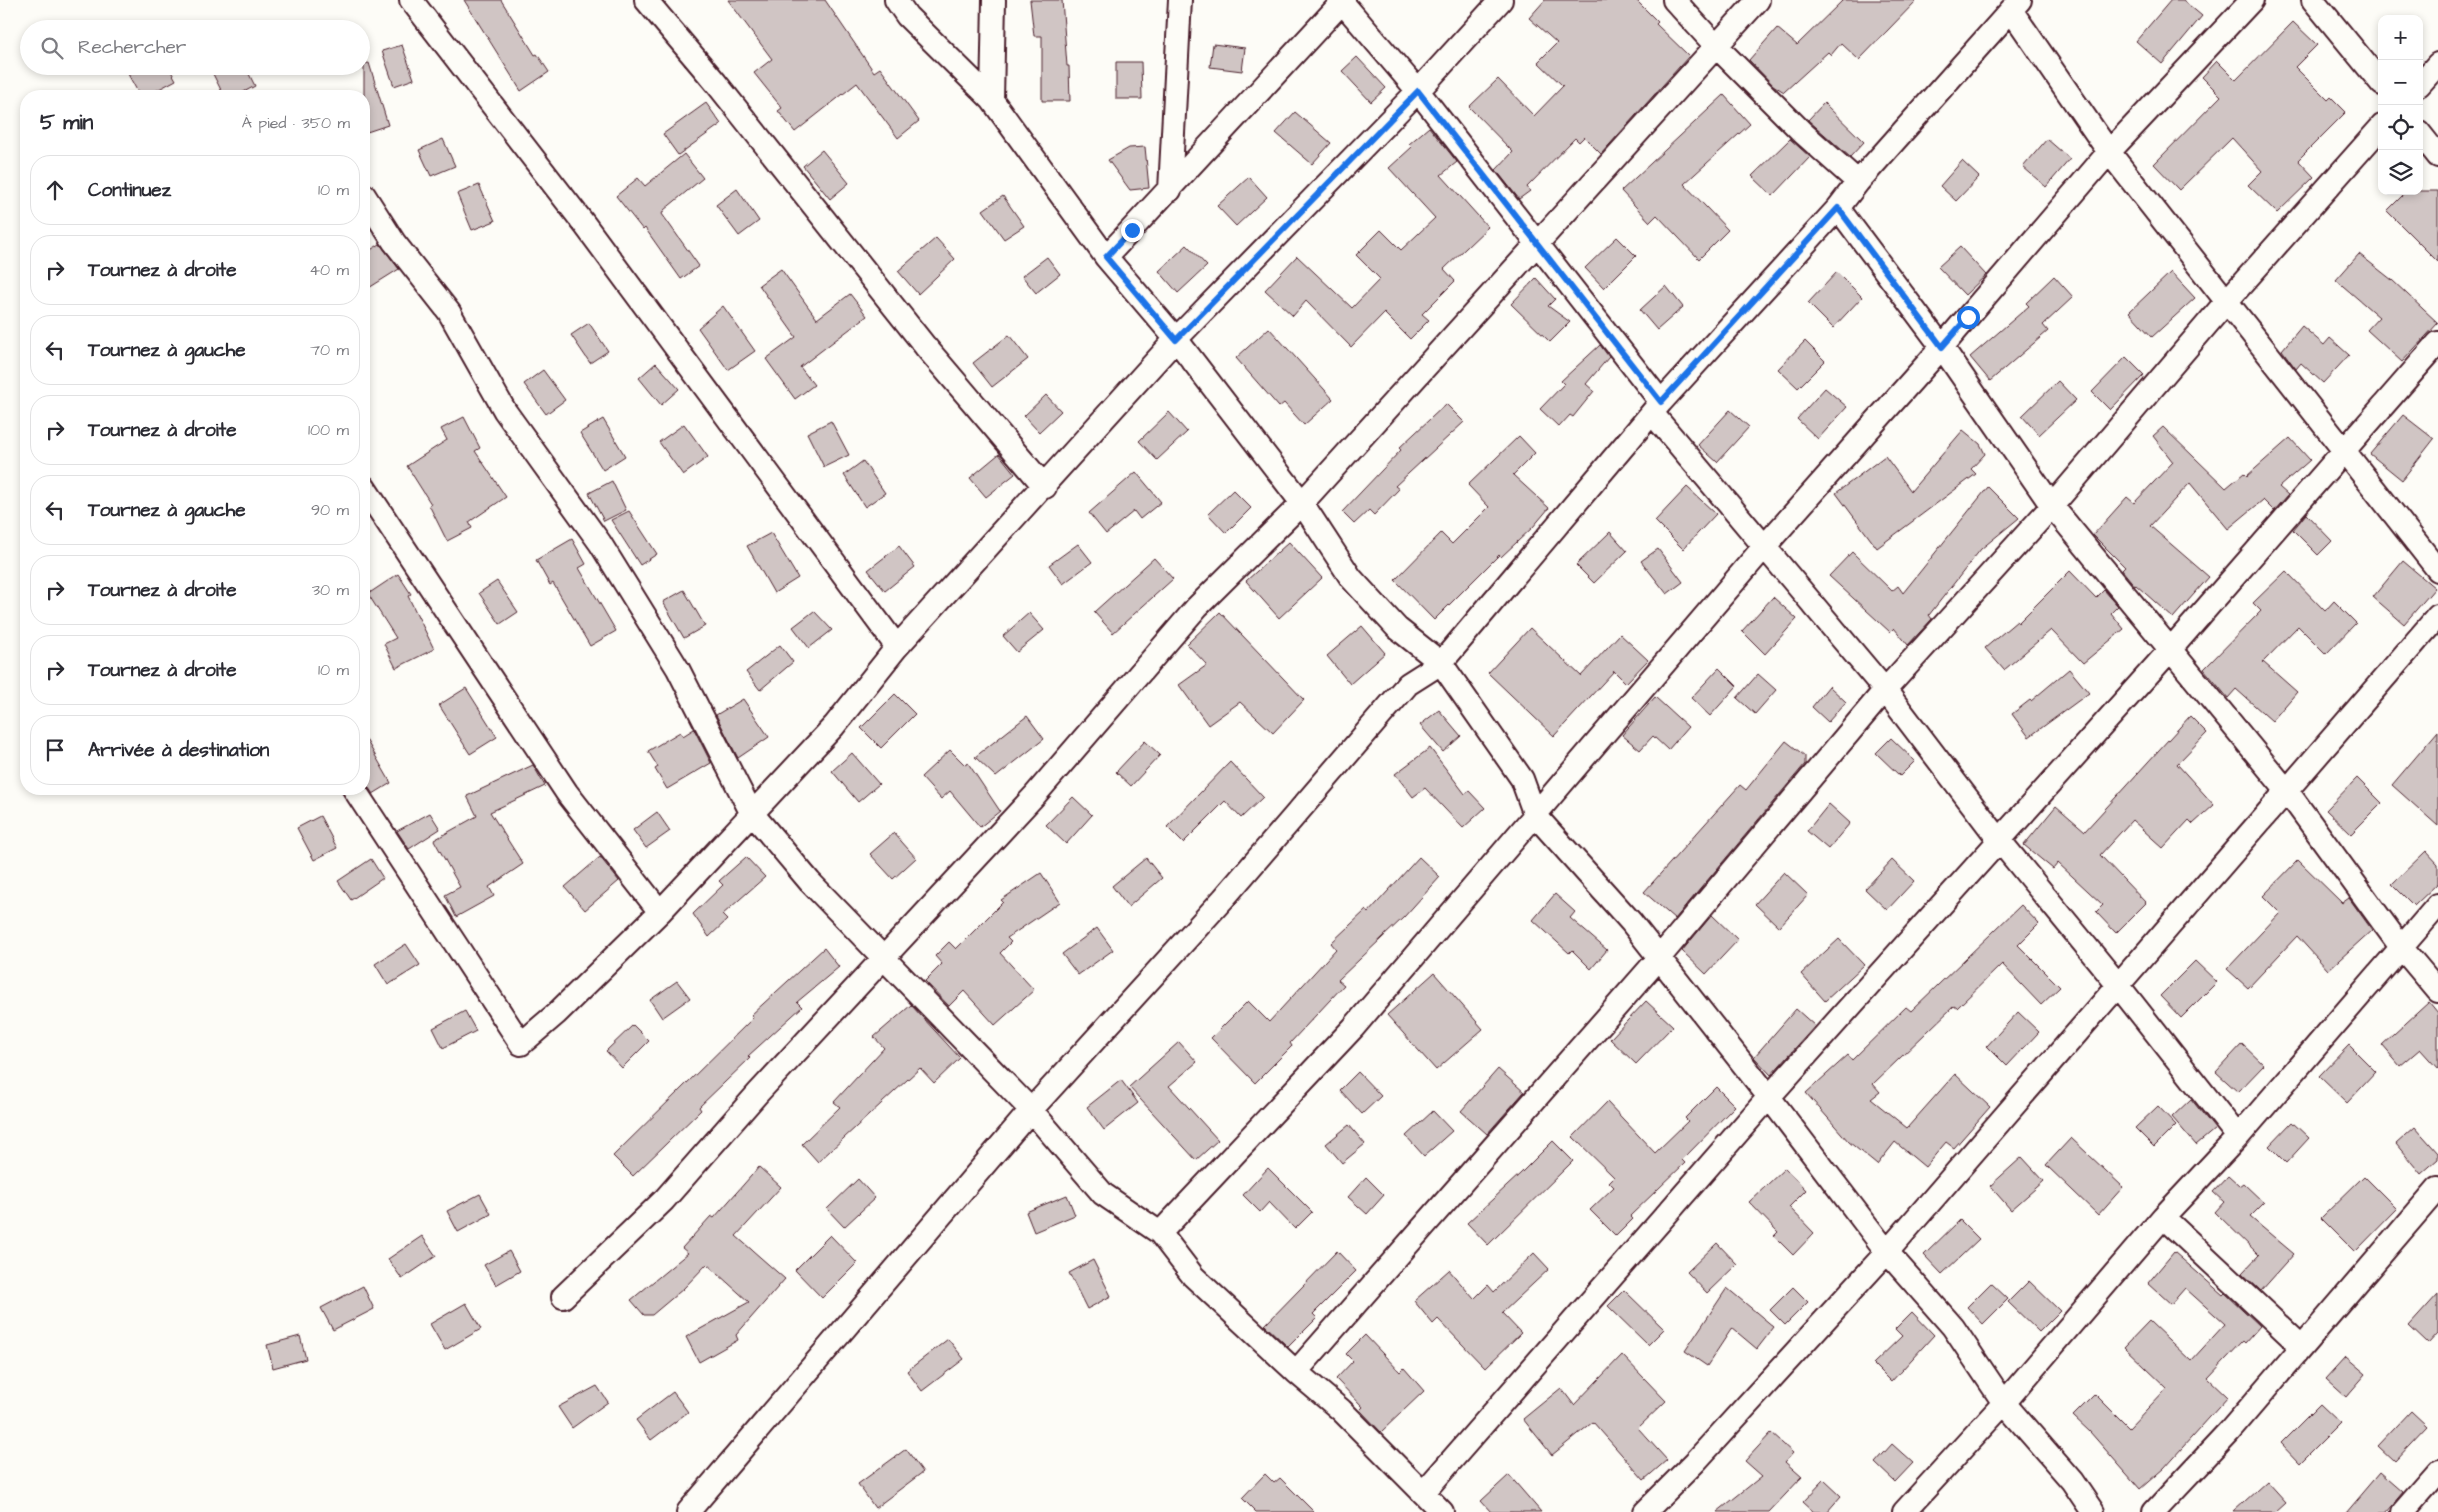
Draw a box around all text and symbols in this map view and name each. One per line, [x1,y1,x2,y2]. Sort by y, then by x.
map controls [2378,15,2423,195]
button: + [2378,15,2423,60]
search box [20,20,370,75]
icon: search [38,34,66,62]
text: Rechercher [78,34,186,61]
button: − [2378,60,2423,105]
button: locate [2378,105,2423,150]
text: 5 min [40,108,93,137]
text: À pied · 350 m [242,112,350,134]
button: layers [2378,150,2423,195]
icon: ahead [41,176,69,204]
text: Continuez [88,177,171,204]
text: 10 m [318,179,349,201]
route end [1121,219,1144,242]
icon: right [41,256,69,284]
text: Tournez à droite [88,257,236,284]
text: 40 m [309,259,349,281]
route start [1957,306,1980,329]
icon: left [41,336,69,364]
text: Tournez à gauche [88,337,246,364]
text: 70 m [310,339,349,361]
icon: right [41,416,69,444]
text: Tournez à droite [88,417,236,444]
text: 100 m [308,419,349,441]
icon: left [41,496,69,524]
text: Tournez à gauche [88,497,246,524]
text: 90 m [311,499,349,521]
icon: right [41,576,69,604]
text: Tournez à droite [88,577,236,604]
text: 30 m [312,579,349,601]
icon: right [41,656,69,684]
text: Tournez à droite [88,657,236,684]
text: 10 m [318,659,349,681]
icon: arrive [41,736,69,764]
text: Arrivée à destination [88,737,269,764]

